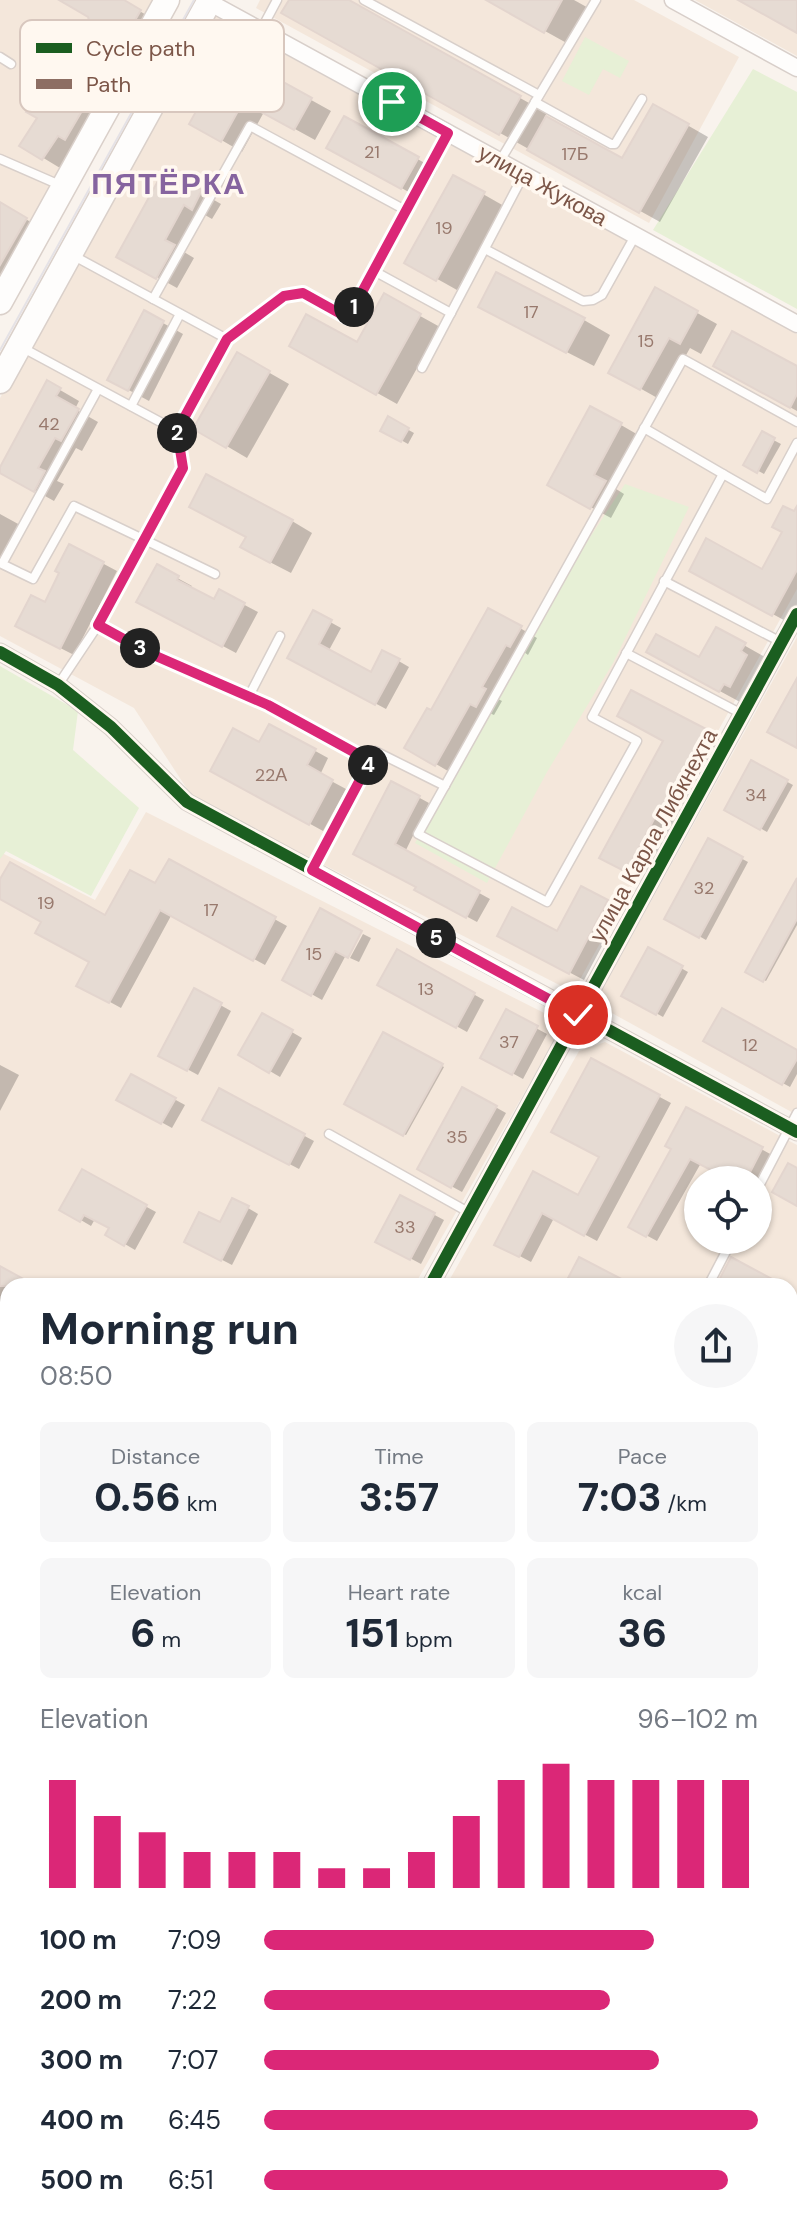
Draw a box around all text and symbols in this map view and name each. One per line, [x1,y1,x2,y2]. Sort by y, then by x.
legend [20,20,284,112]
text: Cycle path [86,34,196,63]
pin [358,68,426,136]
text: Path [86,70,131,99]
icon: arrive [370,80,414,124]
street label: улица Жукова [473,138,613,233]
house number: 21 [364,140,380,164]
house number: 17Б [561,142,589,166]
district label: ПЯТЁРКА [91,164,247,203]
house number: 19 [436,216,452,240]
pin: 1 [334,287,374,327]
text: 1 [350,292,358,321]
house number: 17 [523,300,539,324]
house number: 15 [638,329,654,353]
house number: 42 [38,412,60,436]
pin: 2 [157,413,197,453]
text: 2 [171,418,183,447]
pin: 3 [120,628,160,668]
text: 3 [133,633,147,662]
street label: улица Карла Либкнехта [583,723,725,947]
pin: 4 [348,745,388,785]
text: 4 [361,750,375,779]
house number: 22А [255,763,287,787]
house number: 34 [745,783,767,807]
house number: 32 [693,876,715,900]
house number: 19 [38,891,54,915]
house number: 17 [203,898,219,922]
pin: 5 [416,918,456,958]
text: 5 [429,923,443,952]
house number: 15 [306,942,322,966]
house number: 13 [418,977,434,1001]
pin [544,981,612,1049]
icon: check [556,993,600,1037]
house number: 37 [499,1030,519,1054]
house number: 12 [742,1033,758,1057]
house number: 35 [446,1125,468,1149]
map controls [684,1166,772,1254]
button: locate [684,1166,772,1254]
house number: 33 [394,1215,416,1239]
text: Morning run [40,1300,299,1358]
button: share [674,1304,758,1388]
text: 08:50 [40,1359,113,1393]
text: Distance [111,1442,200,1471]
text: Time [374,1442,424,1471]
text: Pace [618,1442,667,1471]
text: 0.56 [94,1471,181,1523]
text: 3:57 [359,1471,439,1523]
text: 7:03 [578,1471,662,1523]
text: km [181,1489,217,1518]
text: /km [662,1489,707,1518]
text: Elevation [110,1578,202,1607]
text: Heart rate [348,1578,450,1607]
text: kcal [622,1578,662,1607]
text: 6 [130,1607,156,1659]
text: 151 [345,1607,399,1659]
text: 36 [618,1607,667,1659]
text: m [156,1625,181,1654]
text: bpm [399,1625,452,1654]
text: Elevation [40,1702,148,1736]
text: 96–102 m [637,1702,758,1736]
text: 100 m [40,1923,117,1957]
text: 7:09 [168,1923,221,1957]
text: 200 m [40,1983,122,2017]
text: 7:22 [168,1983,217,2017]
text: 300 m [40,2043,123,2077]
text: 7:07 [168,2043,218,2077]
text: 400 m [40,2103,124,2137]
text: 6:45 [168,2103,221,2137]
text: 500 m [40,2163,123,2197]
text: 6:51 [168,2163,214,2197]

